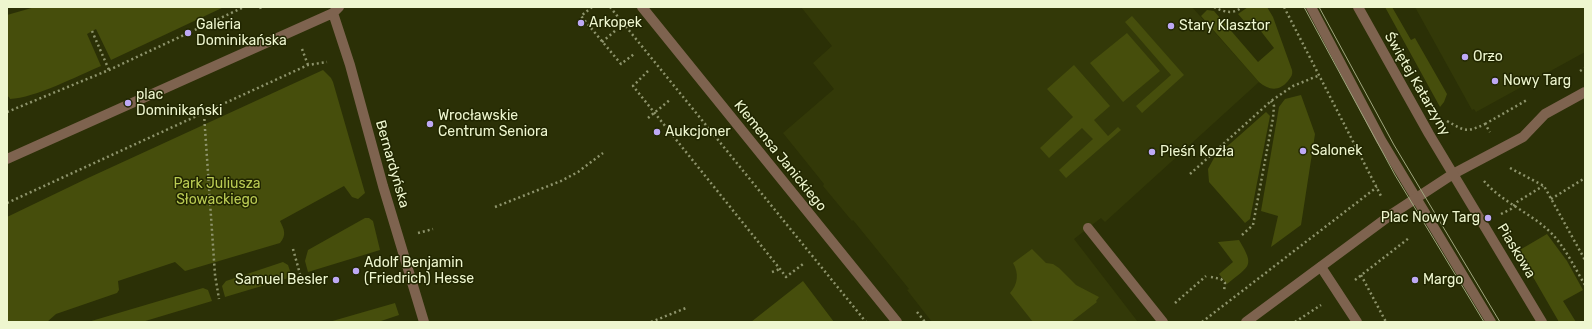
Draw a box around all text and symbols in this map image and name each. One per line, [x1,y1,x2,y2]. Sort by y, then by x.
place label: Arkopek [589,15,642,31]
place label: Galeria Dominikańska [196,17,287,50]
marker: Arkopek [576,18,586,28]
place label: Stary Klasztor [1179,18,1270,34]
marker: Stary Klasztor [1166,21,1176,31]
marker: Galeria Dominikańska [183,28,193,38]
street label: Świętej Katarzyny [1381,29,1453,139]
place label: Orƶo [1473,49,1503,65]
marker: Orƶo [1460,52,1470,62]
place label: Nowy Targ [1503,73,1571,89]
marker: Nowy Targ [1490,76,1500,86]
place label: plac Dominikański [136,87,222,120]
street label: Klemensa Janickiego [730,97,830,215]
marker: plac Dominikański [123,98,133,108]
place label: Wrocławskie Centrum Seniora [438,108,548,140]
street label: Bernardyńska [371,118,413,210]
marker: Wrocławskie Centrum Seniora [425,119,435,129]
place label: Aukcjoner [665,124,731,140]
marker: Aukcjoner [652,127,662,137]
place label: Salonek [1311,143,1362,159]
place label: Pieśń Kozła [1160,144,1234,160]
marker: Salonek [1298,146,1308,156]
marker: Pieśń Kozła [1147,147,1157,157]
park label: Park Juliusza Słowackiego [173,176,261,208]
place label: Plac Nowy Targ [1381,210,1480,226]
marker: Plac Nowy Targ [1483,213,1493,223]
street label: Piaskowa [1493,221,1539,281]
place label: Adolf Benjamin (Friedrich) Hesse [364,255,474,288]
marker: Adolf Benjamin (Friedrich) Hesse [351,266,361,276]
place label: Samuel Besler [235,272,328,288]
place label: Margo [1423,272,1463,288]
marker: Samuel Besler [331,275,341,285]
marker: Margo [1410,275,1420,285]

